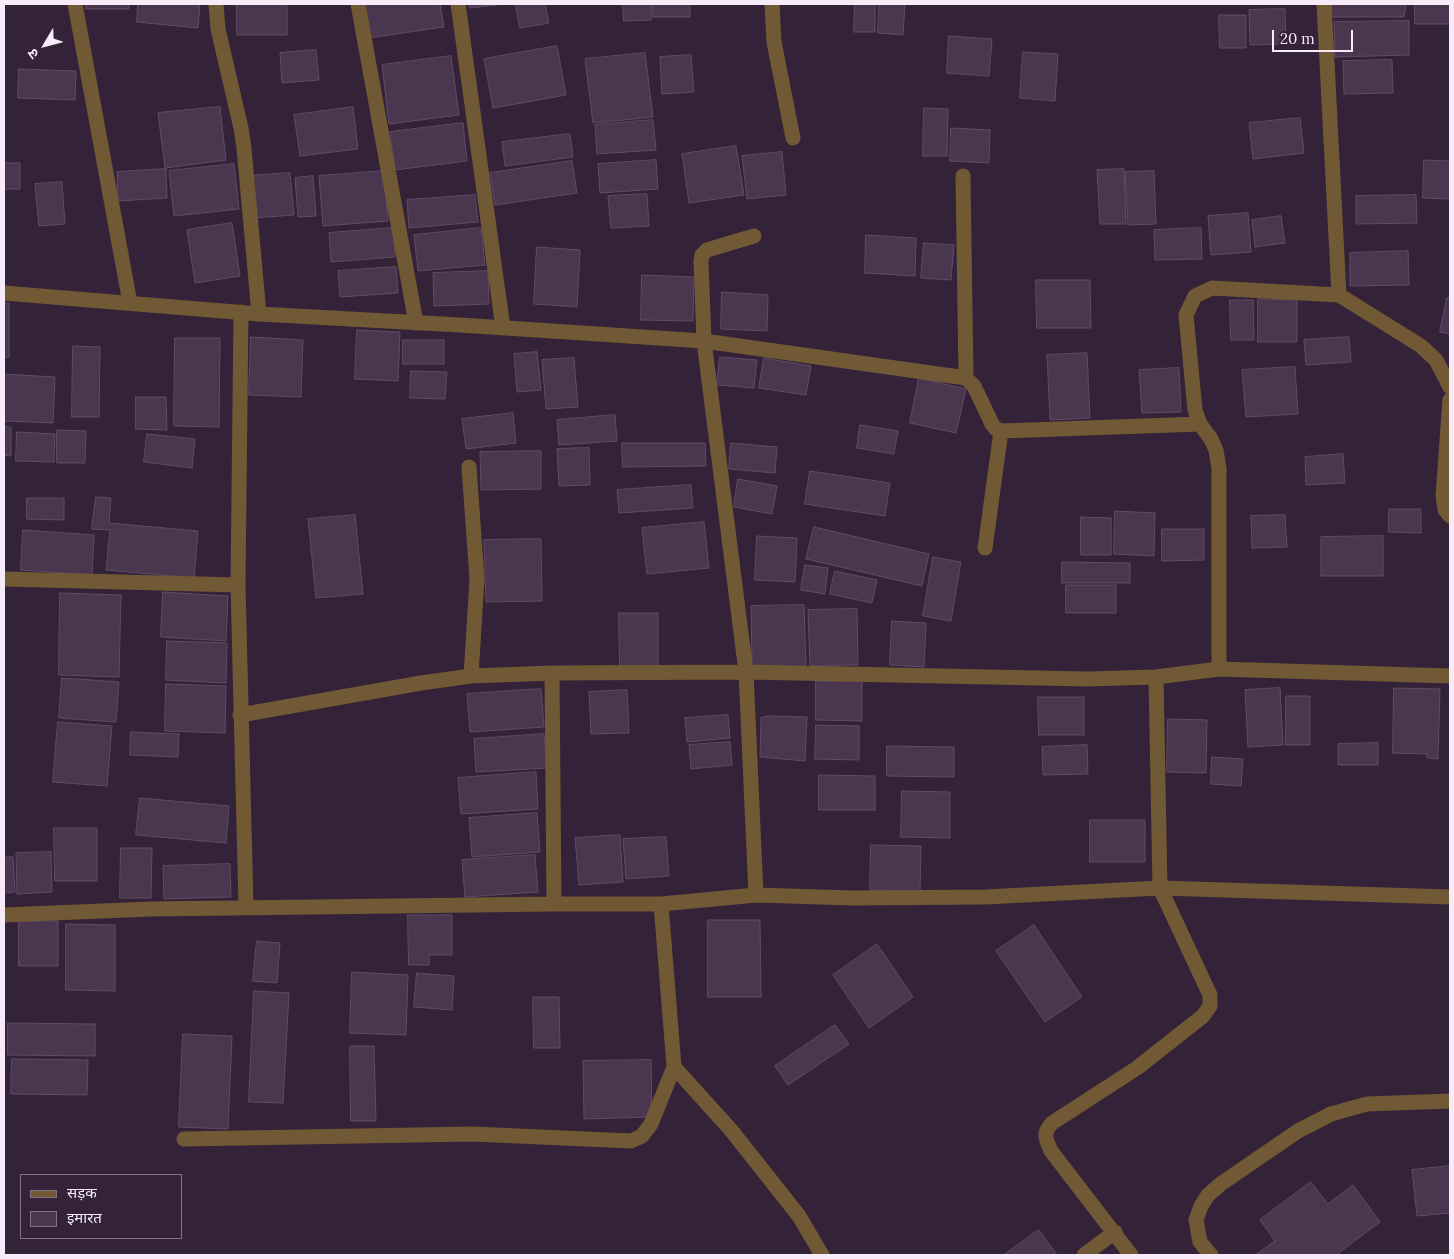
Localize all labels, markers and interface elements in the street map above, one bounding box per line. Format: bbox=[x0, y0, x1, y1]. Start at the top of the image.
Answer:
north arrow bbox=[20, 20, 70, 70]
scale bar bbox=[1274, 20, 1355, 52]
text: 20 m bbox=[1280, 29, 1315, 48]
text: उ bbox=[23, 45, 43, 63]
legend bbox=[20, 1174, 182, 1239]
text: सड़क bbox=[67, 1183, 97, 1202]
text: इमारत bbox=[67, 1208, 102, 1227]

